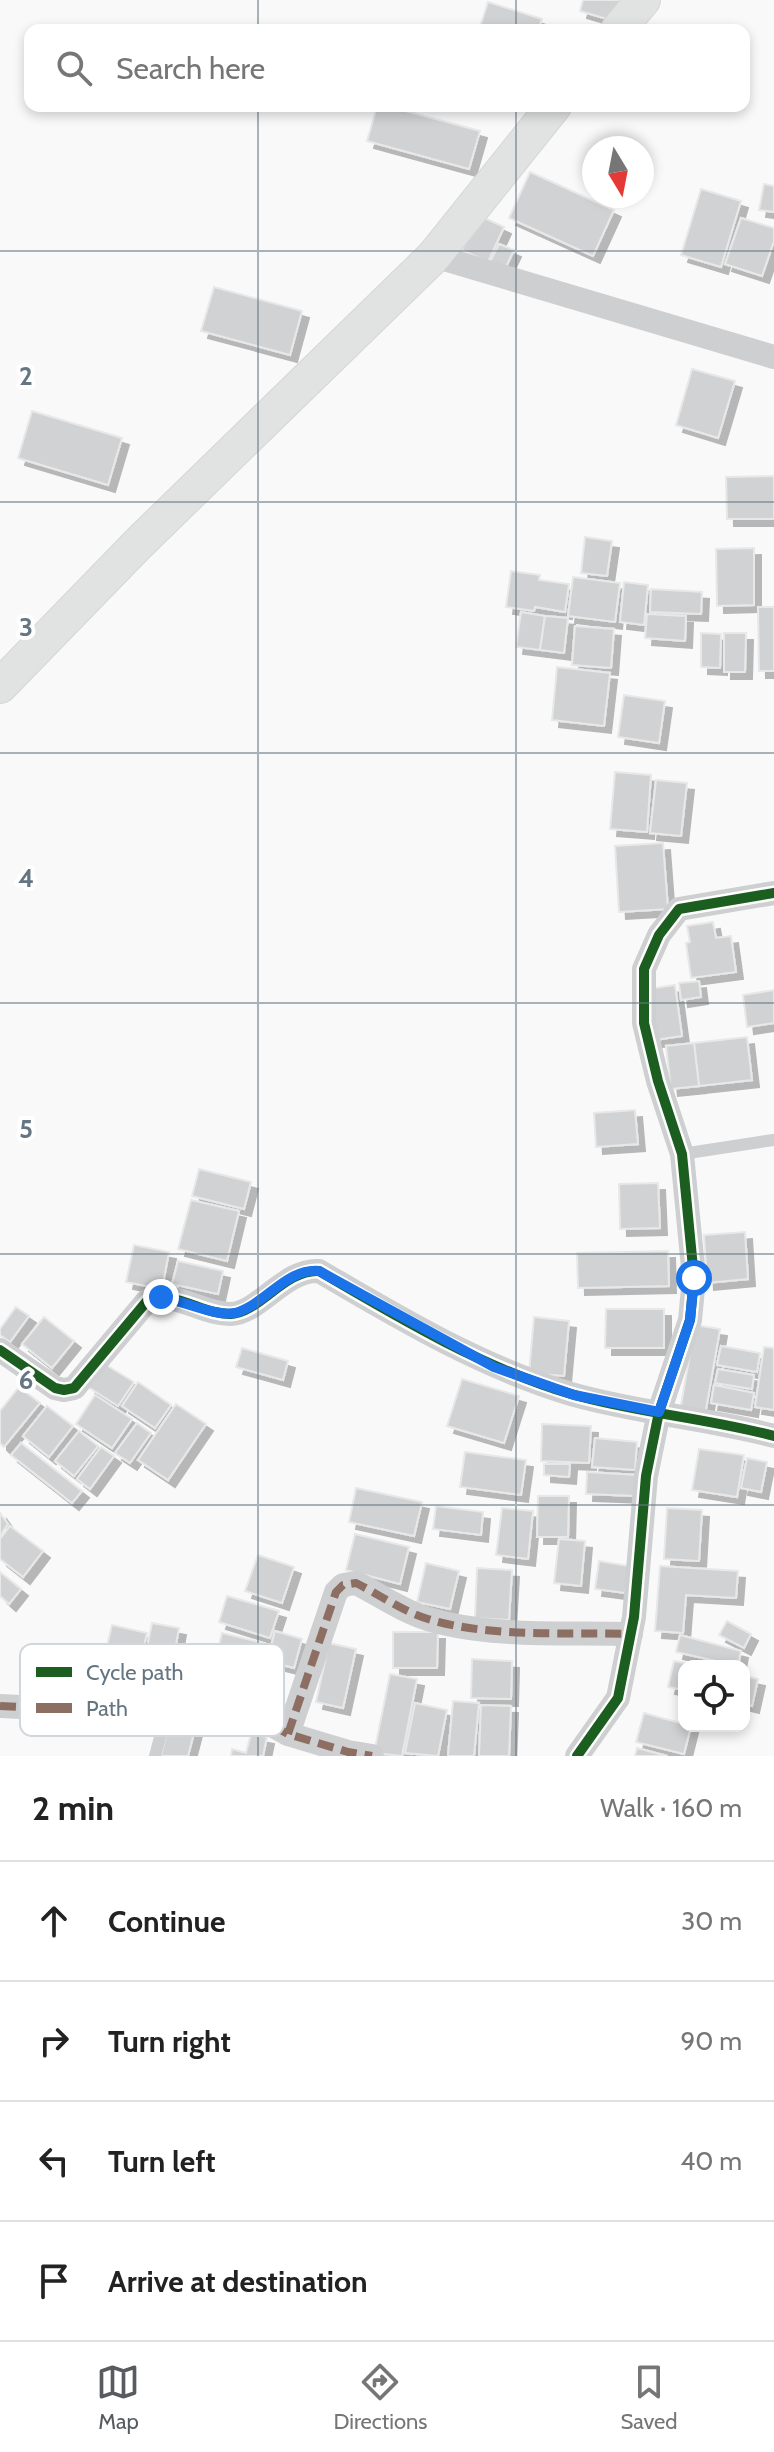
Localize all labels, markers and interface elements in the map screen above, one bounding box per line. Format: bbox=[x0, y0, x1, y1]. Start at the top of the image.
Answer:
search box bbox=[24, 24, 750, 112]
icon: search bbox=[52, 46, 96, 90]
text: Search here bbox=[116, 50, 265, 87]
north arrow bbox=[582, 136, 654, 208]
text: 2 bbox=[19, 360, 33, 392]
text: 3 bbox=[19, 611, 33, 643]
text: 4 bbox=[18, 862, 34, 894]
text: 5 bbox=[19, 1113, 33, 1145]
route start bbox=[676, 1260, 712, 1296]
route end bbox=[143, 1279, 179, 1315]
text: 6 bbox=[19, 1364, 33, 1396]
legend bbox=[20, 1644, 284, 1736]
text: Cycle path bbox=[86, 1659, 184, 1686]
map controls bbox=[678, 1660, 750, 1732]
button: locate bbox=[678, 1660, 750, 1732]
text: Path bbox=[86, 1695, 128, 1722]
text: 2 min bbox=[32, 1787, 114, 1829]
text: Walk · 160 m bbox=[600, 1792, 742, 1824]
icon: ahead bbox=[32, 1899, 76, 1943]
text: Continue bbox=[108, 1903, 225, 1940]
text: 30 m bbox=[681, 1905, 742, 1937]
icon: right bbox=[32, 2019, 76, 2063]
text: Turn right bbox=[108, 2023, 231, 2060]
text: 90 m bbox=[680, 2025, 742, 2057]
icon: left bbox=[32, 2139, 76, 2183]
text: Turn left bbox=[108, 2143, 216, 2180]
text: 40 m bbox=[680, 2145, 742, 2177]
icon: arrive bbox=[32, 2259, 76, 2303]
text: Arrive at destination bbox=[108, 2263, 368, 2300]
tab: Map bbox=[96, 2360, 140, 2435]
tab: Directions bbox=[333, 2360, 427, 2435]
tab: Saved bbox=[620, 2360, 678, 2435]

